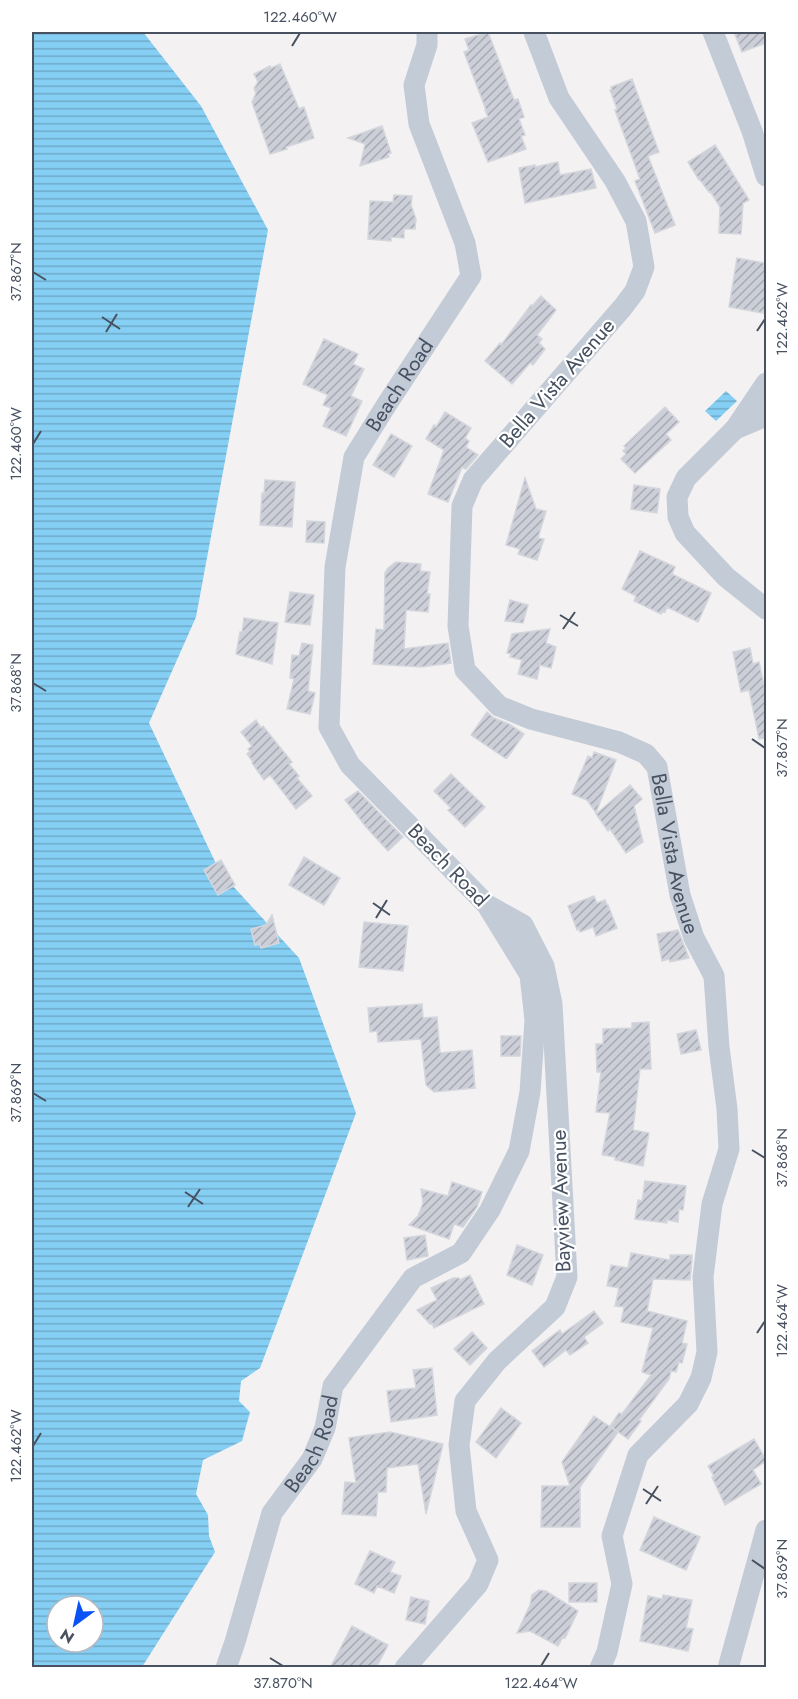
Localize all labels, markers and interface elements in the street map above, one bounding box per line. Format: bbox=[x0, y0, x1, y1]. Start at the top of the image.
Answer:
text: 122.460°W bbox=[263, 6, 337, 28]
text: 37.867°N bbox=[5, 242, 27, 302]
text: 122.462°W bbox=[771, 282, 793, 356]
street label: Bella Vista Avenue bbox=[492, 311, 622, 454]
street label: Beach Road bbox=[358, 333, 441, 438]
text: 122.460°W bbox=[5, 407, 27, 481]
text: 37.868°N bbox=[5, 653, 27, 713]
text: 37.867°N bbox=[771, 718, 793, 778]
street label: Bella Vista Avenue bbox=[643, 771, 707, 938]
street label: Beach Road bbox=[401, 817, 495, 913]
text: 37.869°N bbox=[5, 1063, 27, 1123]
text: 37.868°N bbox=[771, 1128, 793, 1188]
street label: Bayview Avenue bbox=[544, 1129, 578, 1273]
text: 122.464°W bbox=[771, 1284, 793, 1358]
street label: Beach Road bbox=[277, 1393, 346, 1499]
text: 122.462°W bbox=[5, 1409, 27, 1483]
text: 37.869°N bbox=[771, 1539, 793, 1599]
north arrow bbox=[45, 1594, 105, 1654]
text: N bbox=[56, 1623, 79, 1649]
text: 37.870°N bbox=[253, 1672, 313, 1694]
text: 122.464°W bbox=[504, 1672, 578, 1694]

